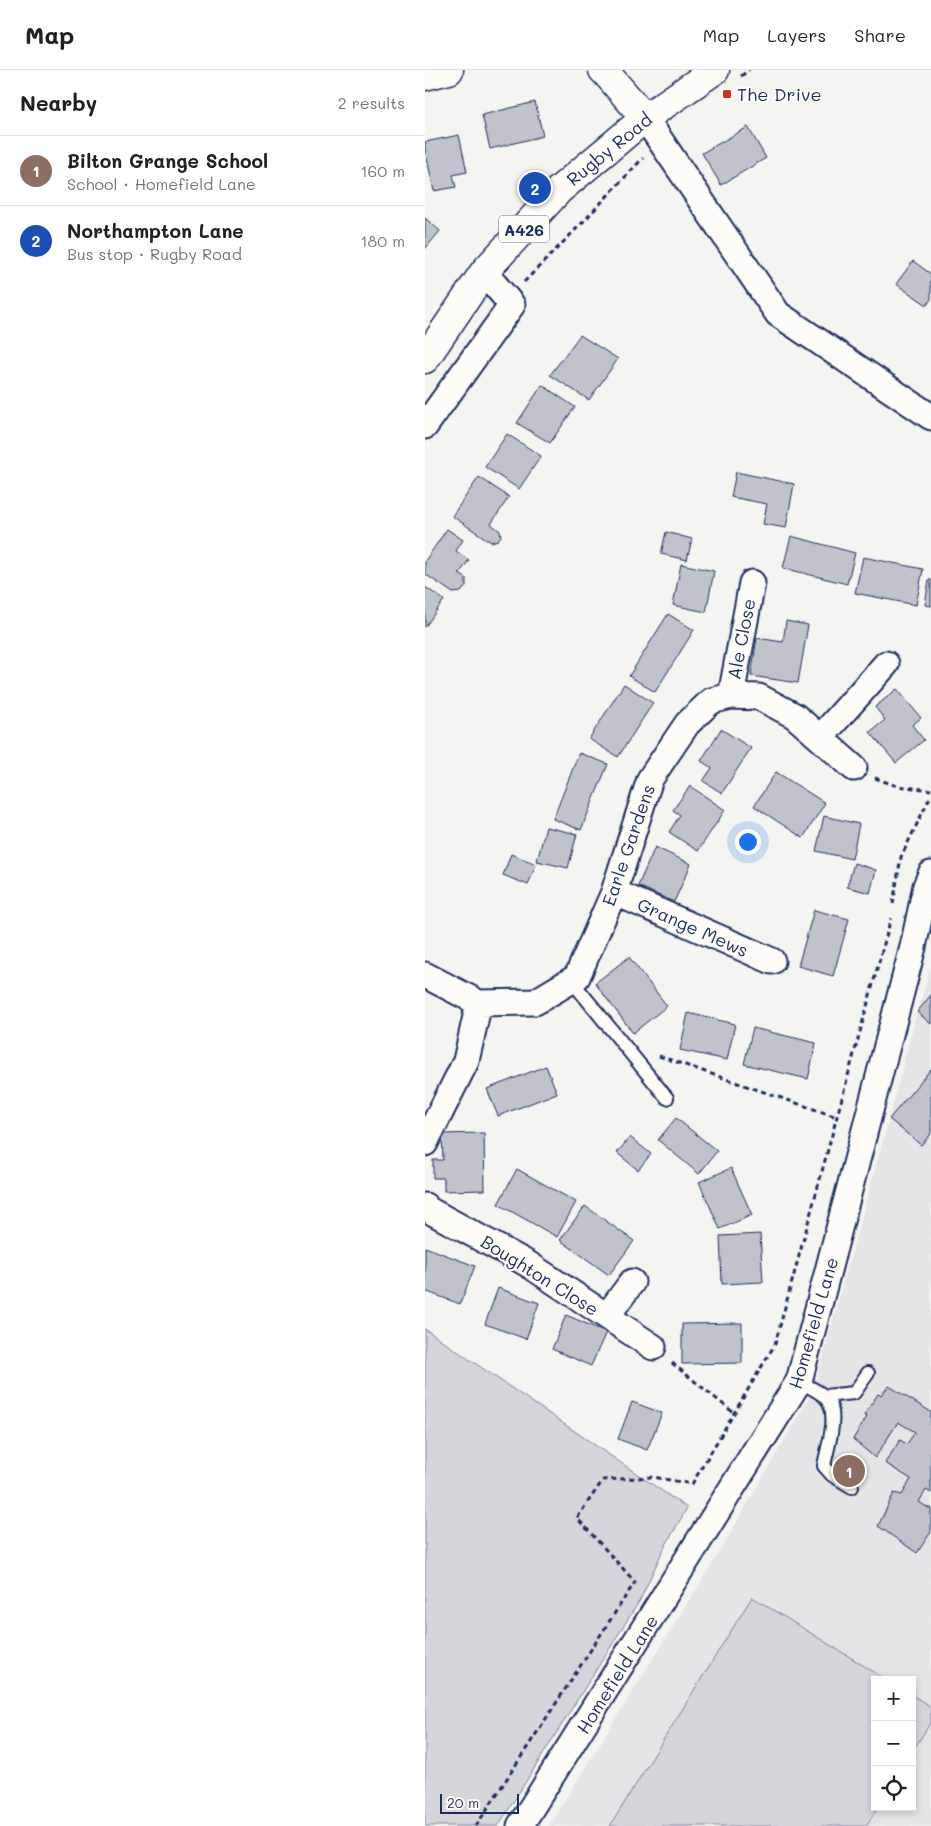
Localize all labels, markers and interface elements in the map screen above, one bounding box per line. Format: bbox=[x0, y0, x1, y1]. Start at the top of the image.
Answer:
text: Map bbox=[25, 19, 74, 50]
text: Map bbox=[703, 23, 739, 47]
text: Layers bbox=[767, 23, 826, 47]
text: Share bbox=[854, 23, 906, 47]
place label: The Drive bbox=[737, 82, 822, 106]
marker: The Drive bbox=[721, 88, 733, 100]
text: Nearby bbox=[20, 89, 97, 116]
text: 2 results bbox=[338, 92, 405, 113]
street label: Rugby Road bbox=[561, 107, 657, 191]
text: Bilton Grange School bbox=[67, 148, 268, 173]
text: 1 bbox=[32, 160, 40, 181]
text: 160 m bbox=[360, 160, 405, 181]
pin: 2 bbox=[519, 169, 551, 207]
text: School · Homefield Lane bbox=[67, 173, 256, 194]
road number: A426 bbox=[499, 216, 549, 242]
text: Northampton Lane bbox=[67, 218, 244, 243]
text: 2 bbox=[32, 230, 40, 251]
text: 180 m bbox=[360, 230, 405, 251]
text: Bus stop · Rugby Road bbox=[67, 243, 242, 264]
street label: Ale Close bbox=[721, 597, 761, 681]
street label: Earle Gardens bbox=[596, 781, 660, 909]
your location bbox=[735, 829, 761, 855]
street label: Grange Mews bbox=[634, 892, 752, 962]
street label: Boughton Close bbox=[477, 1229, 603, 1321]
street label: Homefield Lane bbox=[783, 1254, 843, 1392]
pin: 1 bbox=[833, 1452, 865, 1490]
street label: Homefield Lane bbox=[571, 1610, 663, 1738]
map controls bbox=[871, 1676, 916, 1811]
button: + bbox=[871, 1676, 916, 1721]
button: − bbox=[871, 1721, 916, 1766]
button: locate bbox=[871, 1766, 916, 1811]
scale bar bbox=[440, 1791, 519, 1814]
text: 20 m bbox=[447, 1793, 479, 1812]

